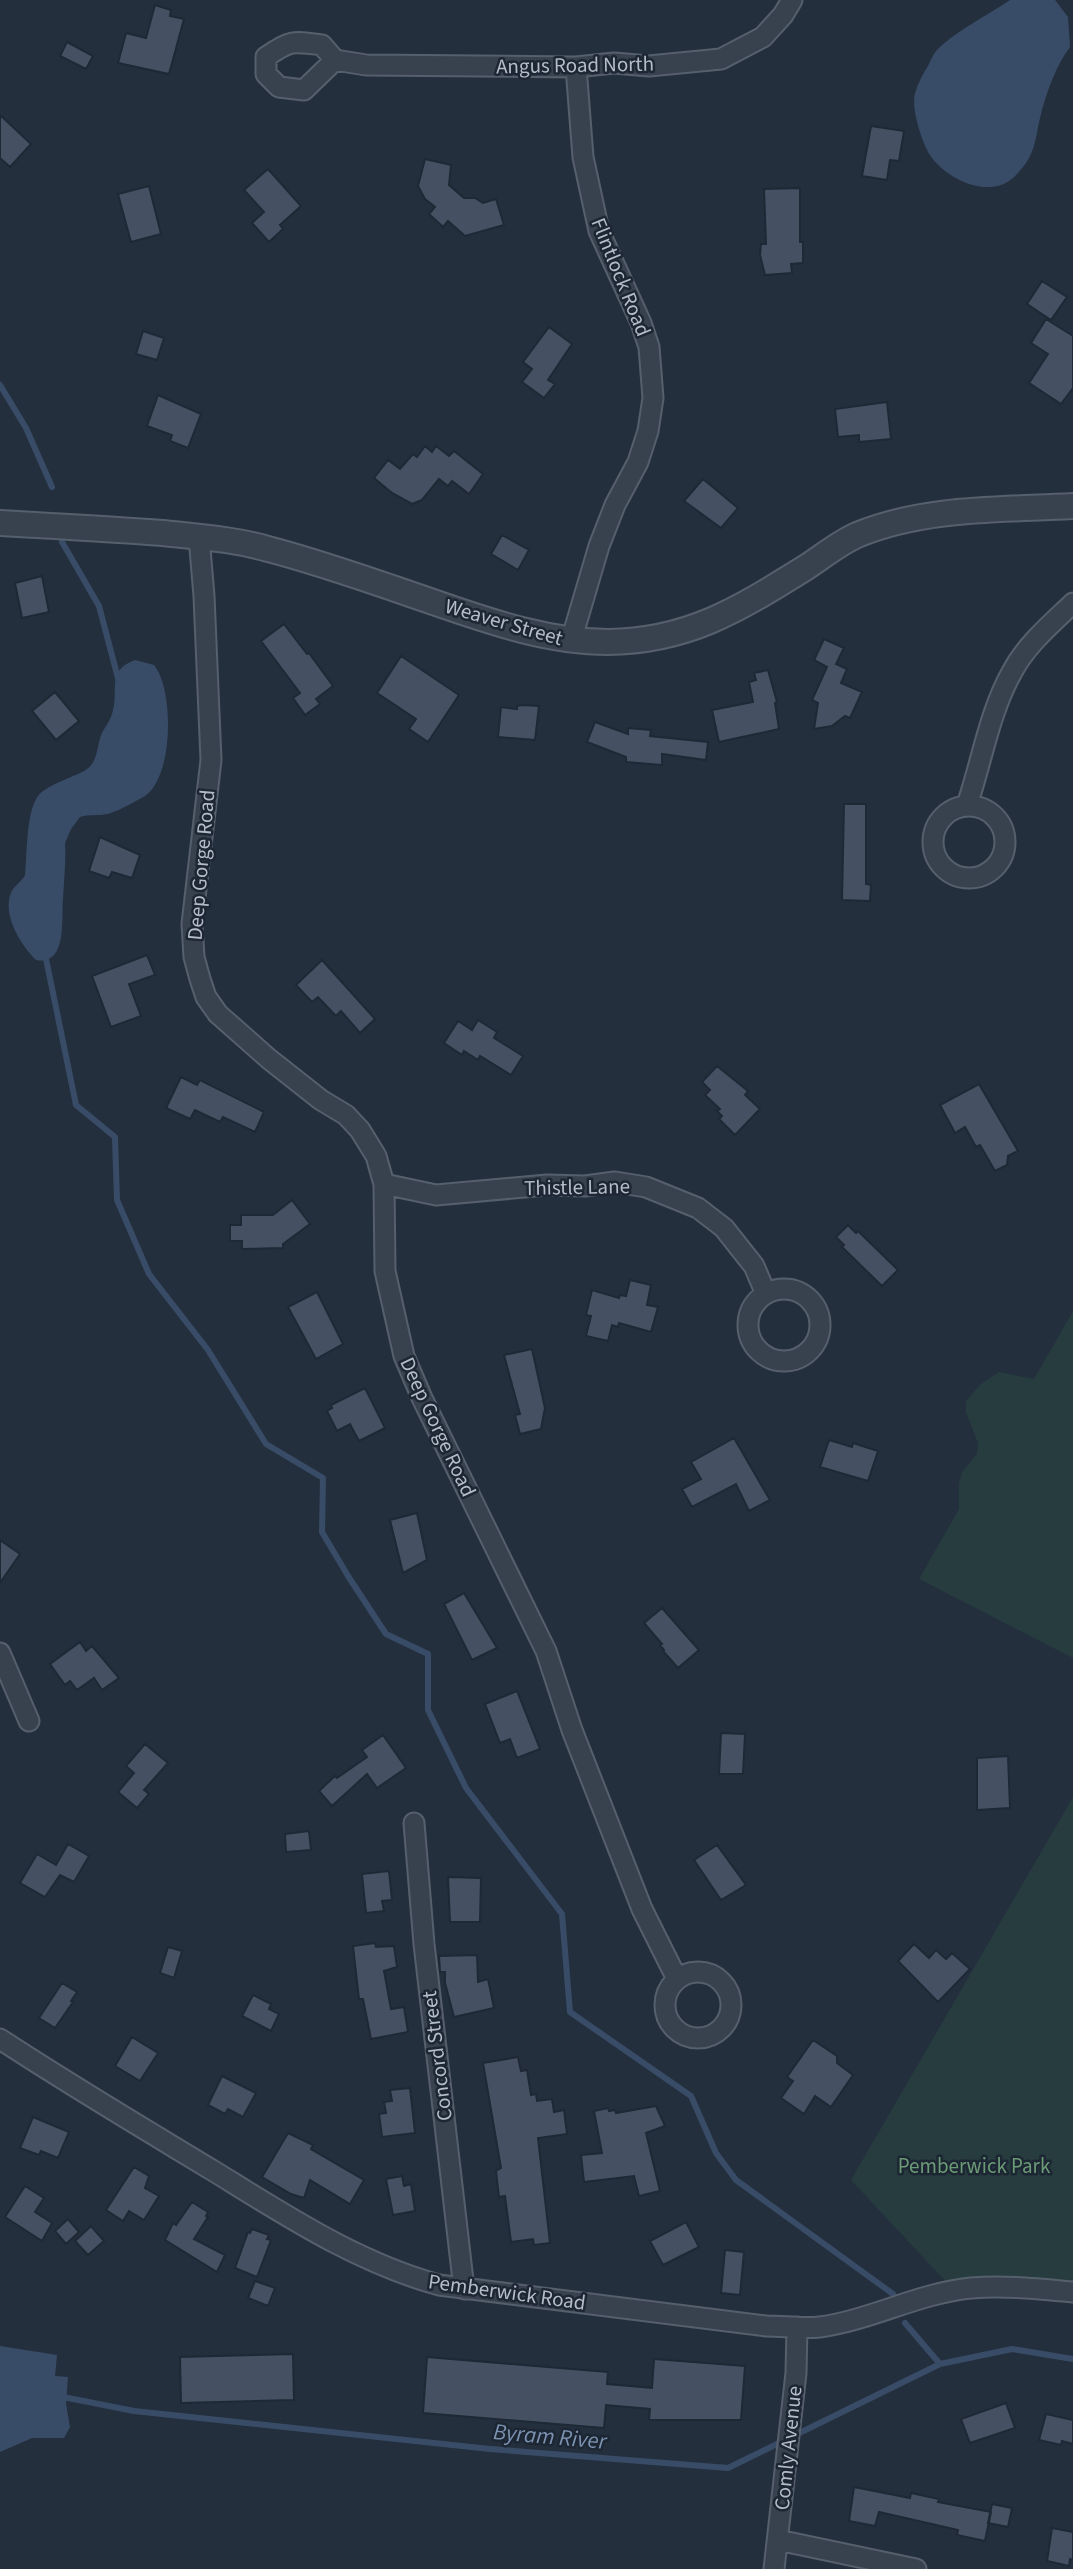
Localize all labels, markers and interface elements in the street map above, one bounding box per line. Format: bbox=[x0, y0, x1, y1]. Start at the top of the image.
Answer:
street label: Angus Road North bbox=[496, 49, 654, 81]
street label: Flintlock Road bbox=[584, 213, 658, 341]
street label: Weaver Street bbox=[441, 591, 567, 653]
street label: Deep Gorge Road bbox=[179, 788, 223, 942]
street label: Thistle Lane bbox=[524, 1171, 630, 1203]
street label: Deep Gorge Road bbox=[392, 1352, 484, 1502]
street label: Concord Street bbox=[414, 1989, 460, 2123]
park label: Pemberwick Park bbox=[898, 2151, 1051, 2181]
street label: Pemberwick Road bbox=[426, 2266, 588, 2318]
street label: Comly Avenue bbox=[767, 2384, 809, 2512]
water label: Byram River bbox=[492, 2415, 609, 2458]

